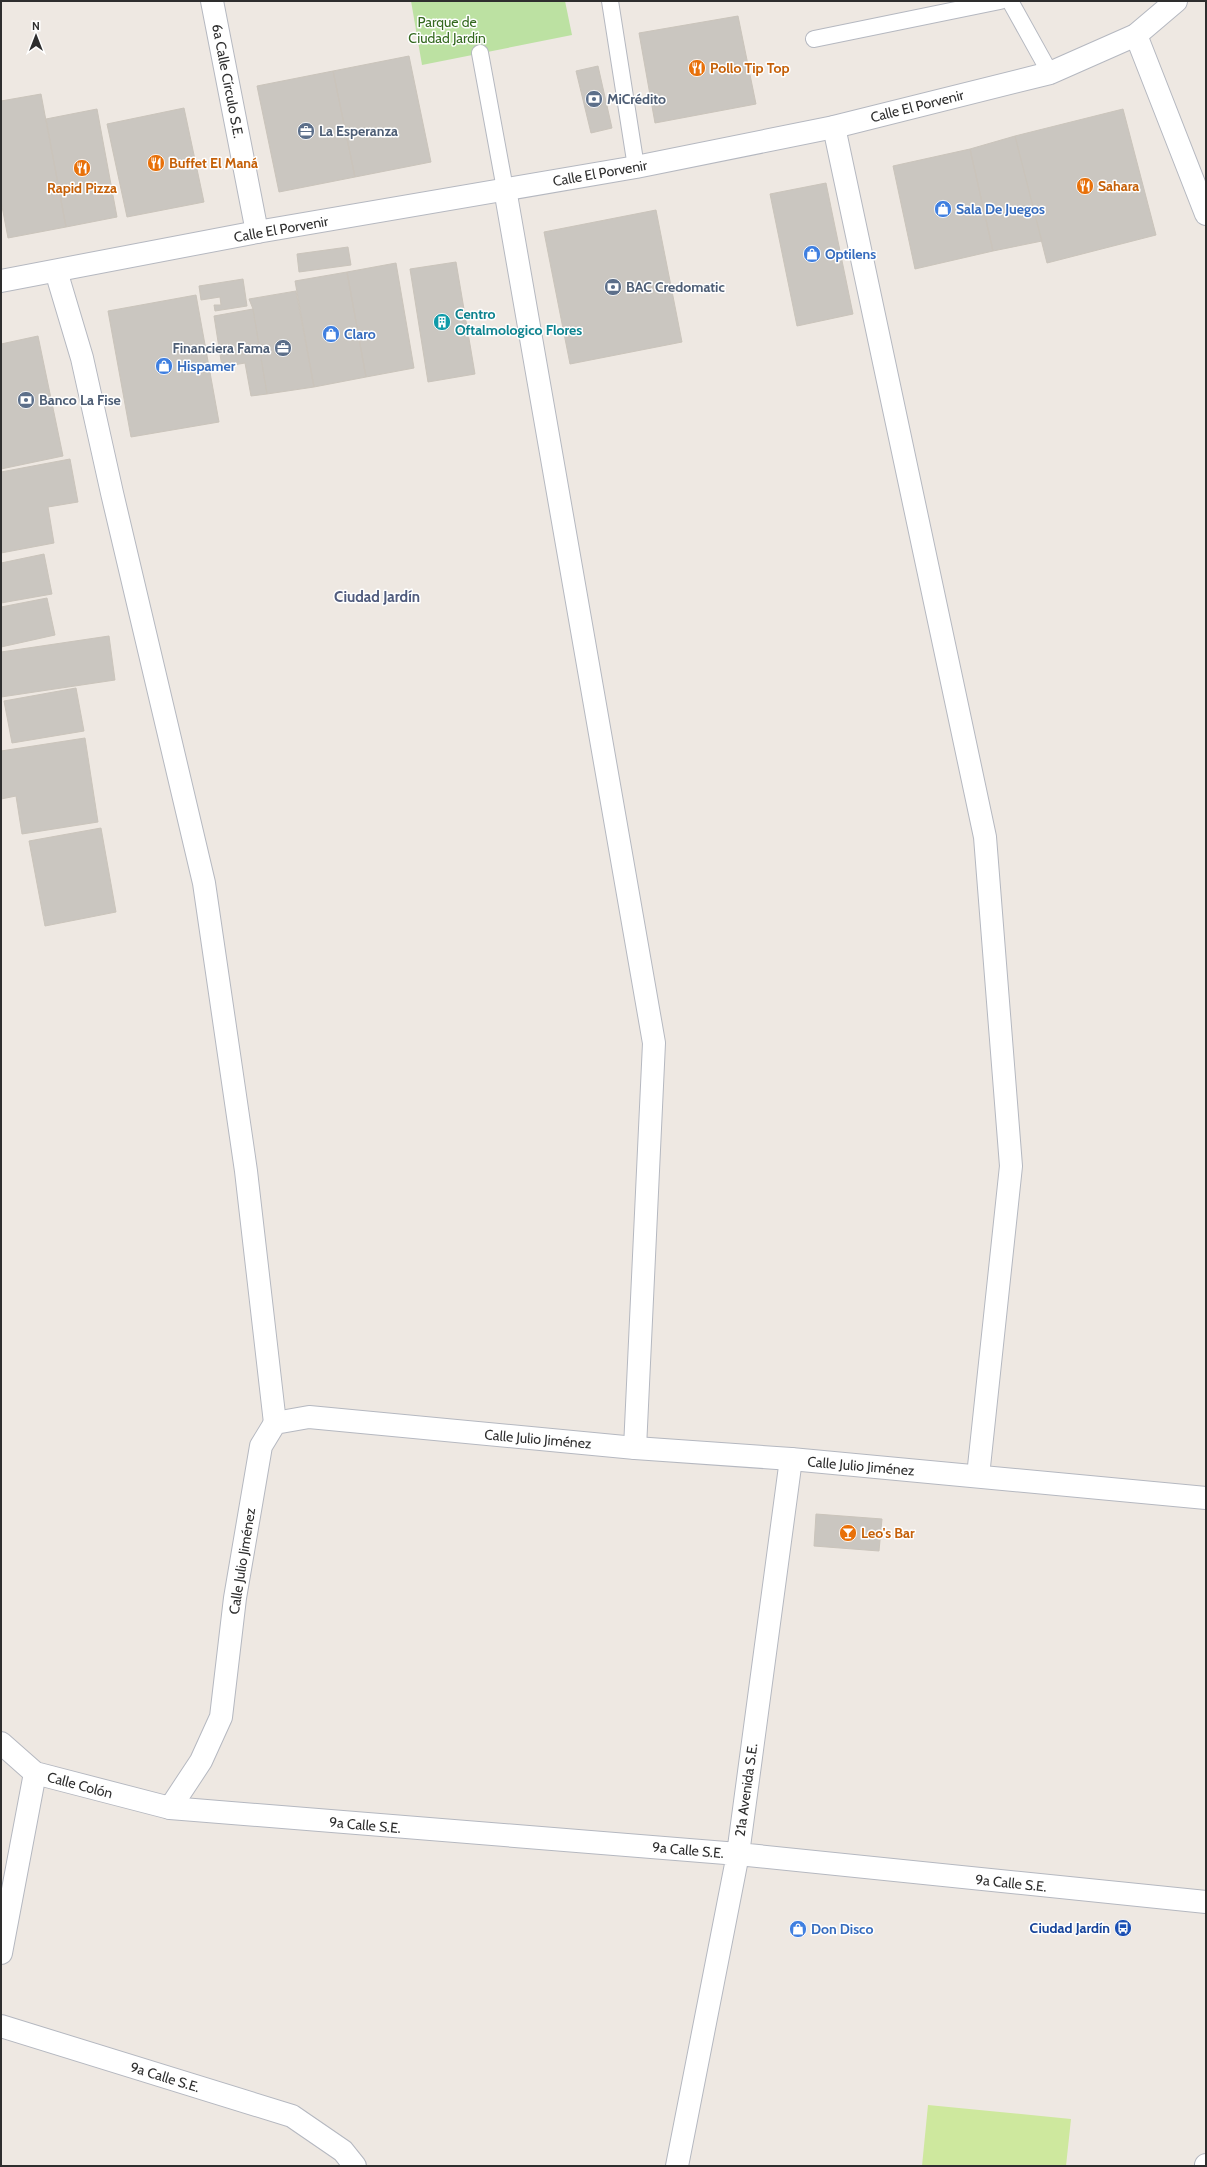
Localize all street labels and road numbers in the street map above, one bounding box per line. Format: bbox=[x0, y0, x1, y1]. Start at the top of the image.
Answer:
street label: 6a Calle Círculo S.E. bbox=[208, 22, 248, 140]
street label: Calle El Porvenir bbox=[868, 86, 966, 126]
street label: Calle El Porvenir bbox=[551, 156, 649, 190]
street label: Calle El Porvenir bbox=[232, 212, 330, 246]
street label: Calle Julio Jiménez bbox=[484, 1425, 593, 1453]
street label: Calle Julio Jiménez bbox=[807, 1452, 916, 1480]
street label: Calle Julio Jiménez bbox=[225, 1506, 259, 1616]
street label: 21a Avenida S.E. bbox=[731, 1742, 761, 1838]
street label: Calle Colón bbox=[45, 1768, 115, 1802]
street label: 9a Calle S.E. bbox=[328, 1813, 402, 1837]
street label: 9a Calle S.E. bbox=[651, 1838, 725, 1862]
street label: 9a Calle S.E. bbox=[974, 1870, 1048, 1896]
street label: 9a Calle S.E. bbox=[128, 2058, 202, 2096]

